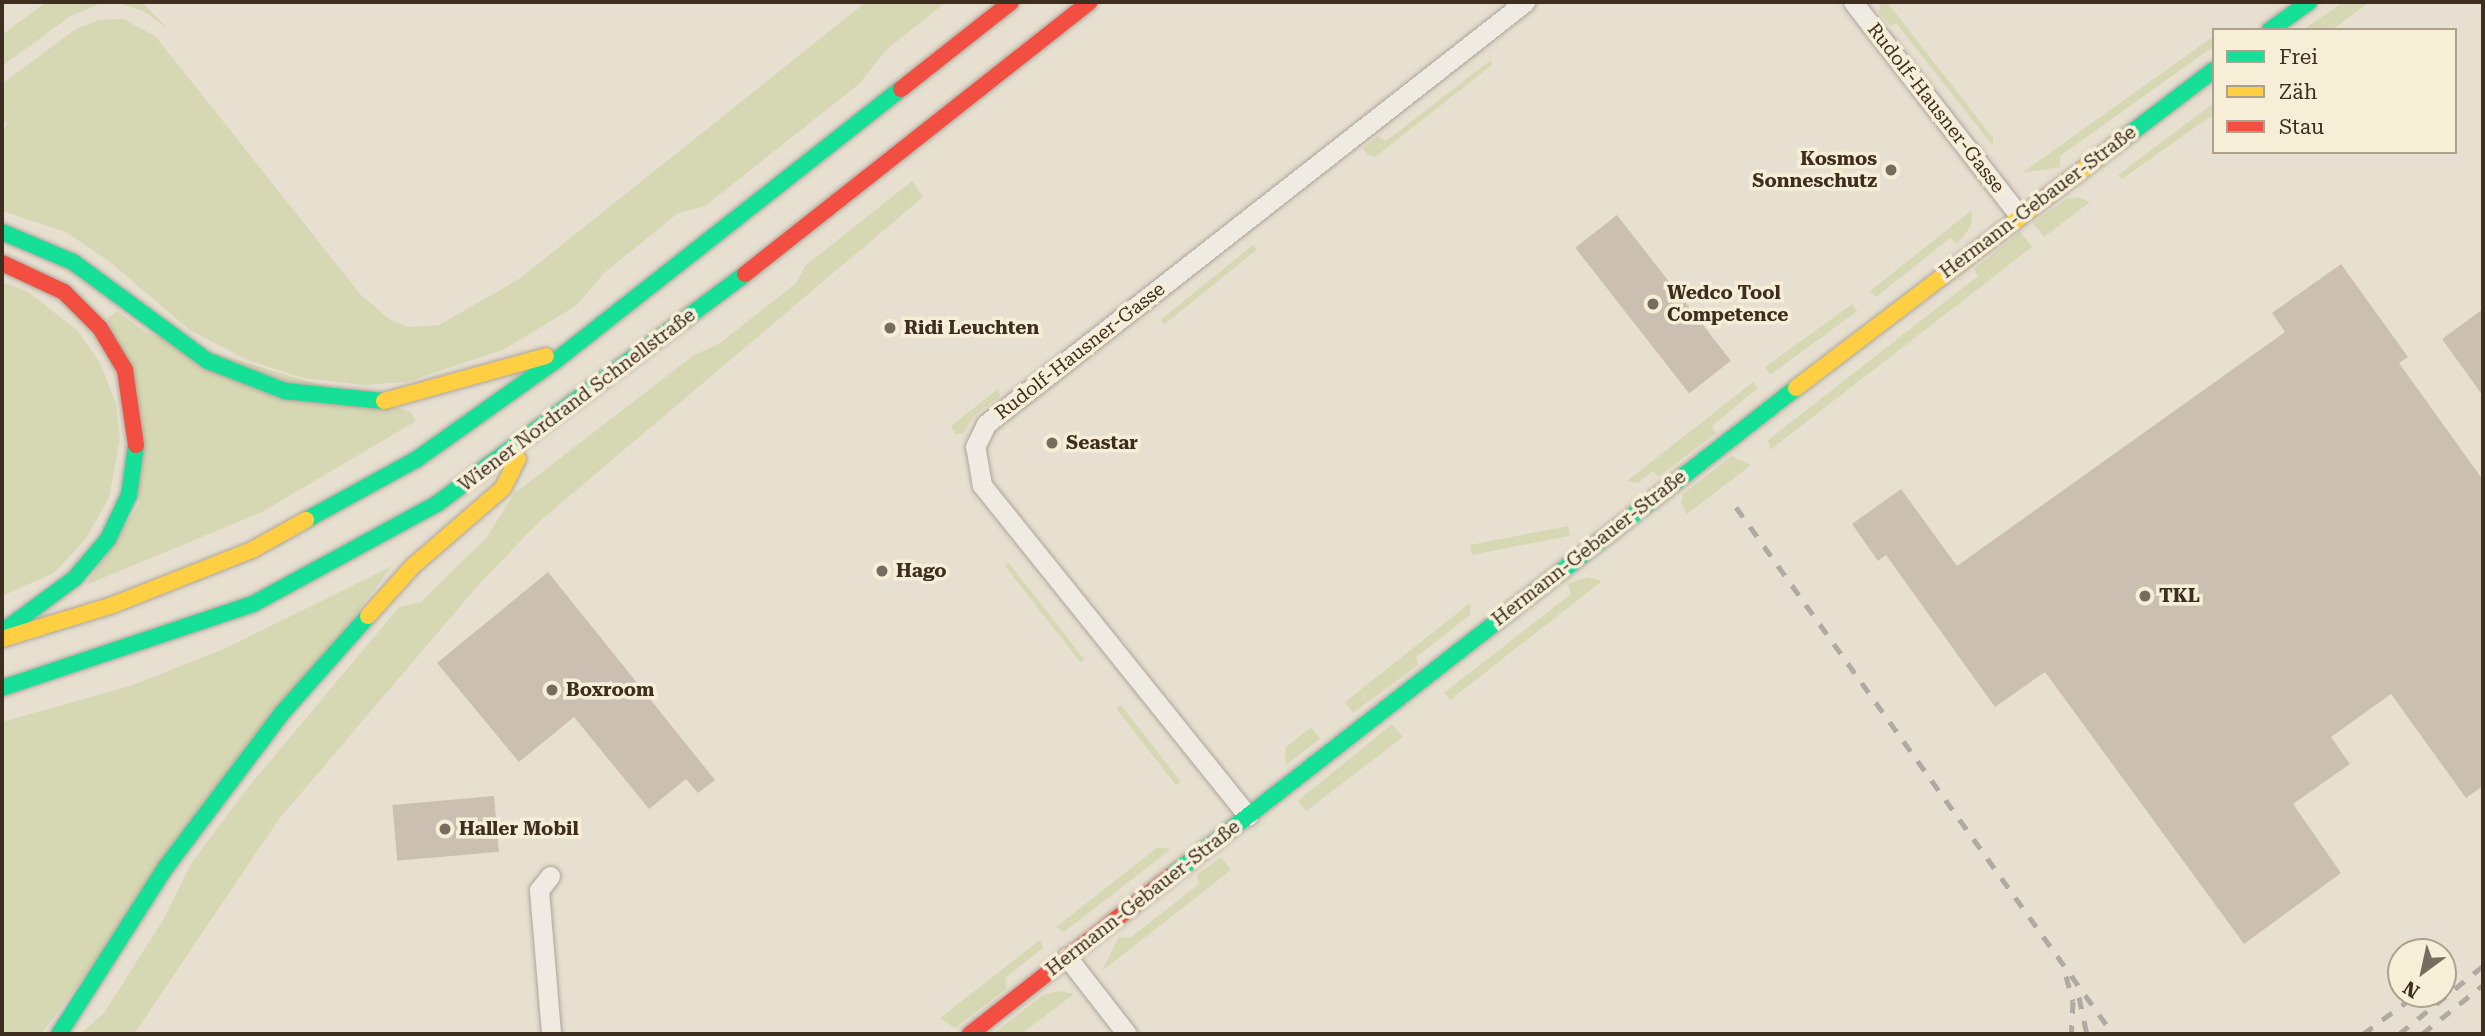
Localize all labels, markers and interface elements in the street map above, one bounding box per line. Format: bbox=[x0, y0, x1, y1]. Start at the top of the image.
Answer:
street label: Rudolf-Hausner-Gasse bbox=[1863, 18, 2009, 198]
legend bbox=[2212, 28, 2457, 154]
text: Frei bbox=[2279, 45, 2318, 69]
text: Zäh bbox=[2279, 80, 2317, 104]
text: Stau bbox=[2279, 115, 2324, 139]
street label: Hermann-Gebauer-Straße bbox=[1935, 121, 2141, 283]
place label: Kosmos Sonneschutz bbox=[1752, 148, 1877, 192]
marker: Kosmos Sonneschutz bbox=[1883, 162, 1899, 178]
street label: Rudolf-Hausner-Gasse bbox=[990, 278, 1170, 424]
place label: Wedco Tool Competence bbox=[1667, 282, 1788, 326]
marker: Wedco Tool Competence bbox=[1645, 296, 1661, 312]
street label: Wiener Nordrand Schnellstraße bbox=[454, 304, 700, 496]
place label: Ridi Leuchten bbox=[904, 317, 1039, 339]
marker: Ridi Leuchten bbox=[882, 320, 898, 336]
place label: Seastar bbox=[1066, 432, 1138, 454]
marker: Seastar bbox=[1044, 435, 1060, 451]
street label: Hermann-Gebauer-Straße bbox=[1488, 465, 1690, 631]
place label: Hago bbox=[896, 560, 947, 582]
marker: Hago bbox=[874, 563, 890, 579]
place label: TKL bbox=[2159, 585, 2200, 607]
marker: TKL bbox=[2137, 588, 2153, 604]
place label: Boxroom bbox=[566, 679, 654, 701]
marker: Boxroom bbox=[544, 682, 560, 698]
street label: Hermann-Gebauer-Straße bbox=[1042, 815, 1244, 981]
place label: Haller Mobil bbox=[459, 818, 579, 840]
marker: Haller Mobil bbox=[437, 821, 453, 837]
north arrow bbox=[2387, 938, 2457, 1008]
text: N bbox=[2399, 976, 2424, 1003]

